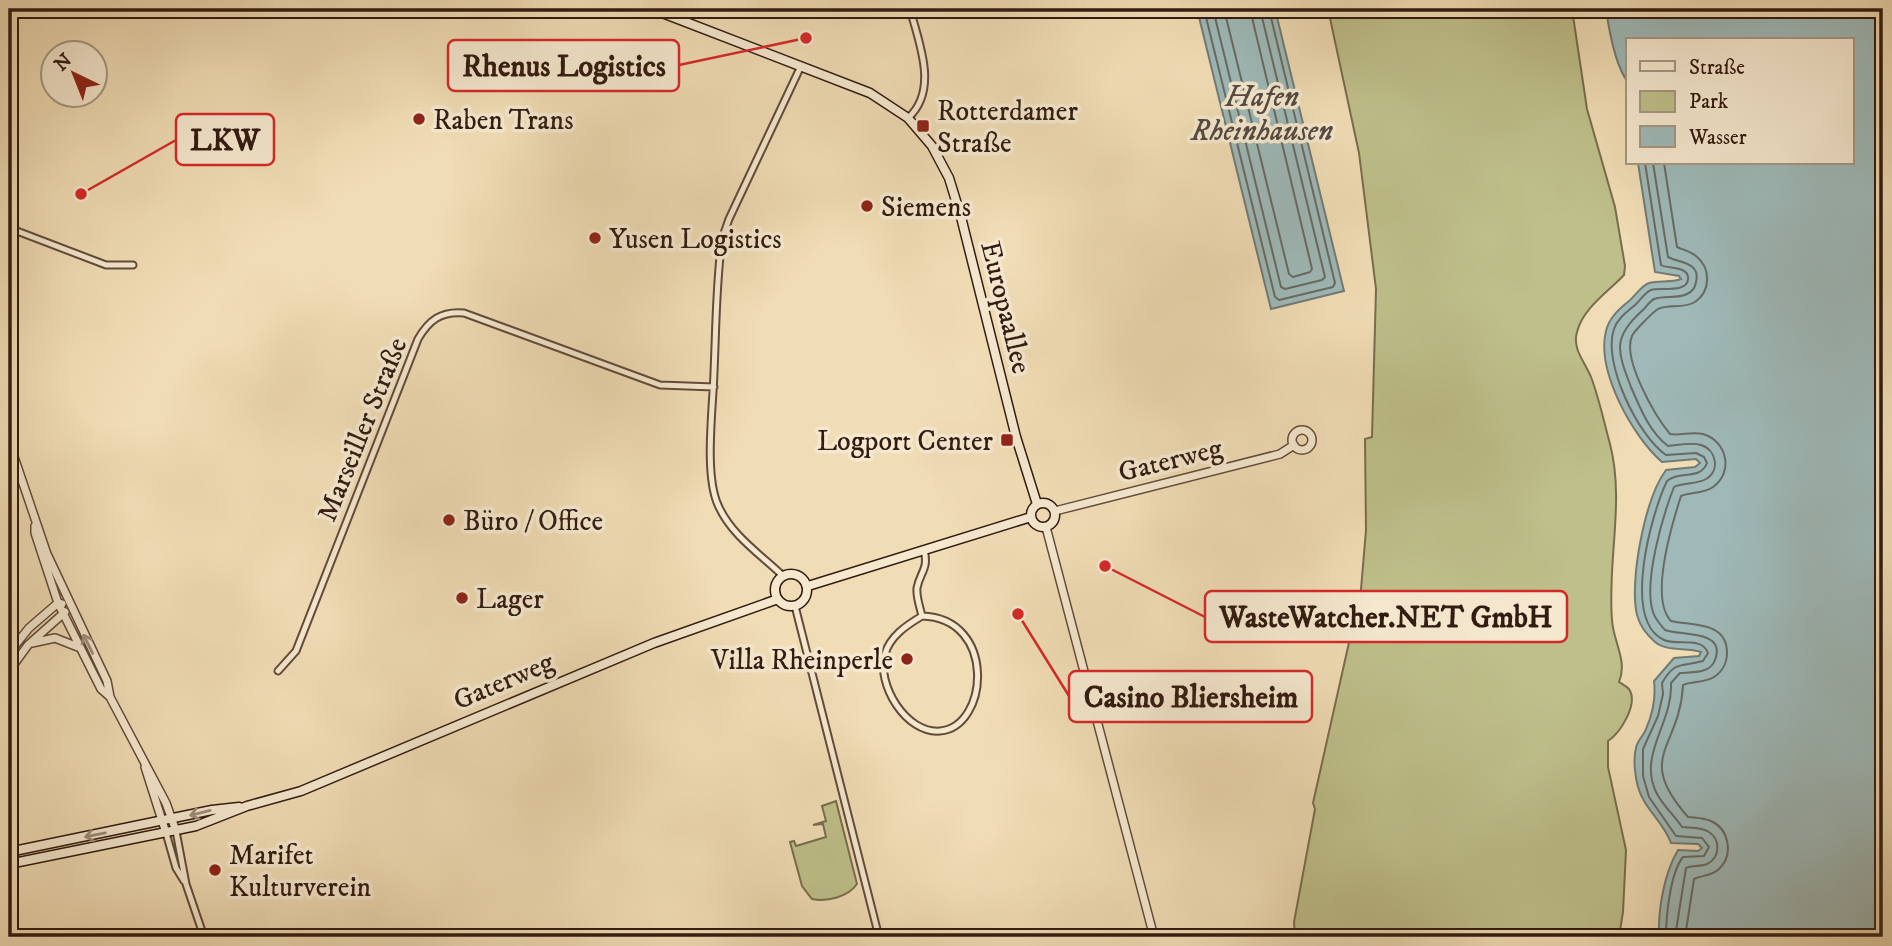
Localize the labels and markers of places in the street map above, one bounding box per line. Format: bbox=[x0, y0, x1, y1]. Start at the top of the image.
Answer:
callout: Rhenus Logistics bbox=[448, 40, 679, 91]
place label: Rotterdamer Straße bbox=[937, 94, 1078, 161]
place label: Raben Trans bbox=[433, 103, 573, 138]
marker: Raben Trans bbox=[411, 111, 427, 127]
callout: LKW bbox=[176, 114, 274, 165]
marker: Rotterdamer Straße bbox=[915, 118, 931, 134]
place label: Siemens bbox=[881, 190, 971, 225]
marker: Siemens bbox=[859, 198, 875, 214]
place label: Yusen Logistics bbox=[609, 222, 782, 257]
marker: Yusen Logistics bbox=[587, 230, 603, 246]
place label: Logport Center bbox=[817, 424, 994, 459]
marker: Logport Center bbox=[999, 432, 1015, 448]
place label: Büro / Office bbox=[463, 504, 603, 539]
marker: Büro / Office bbox=[441, 512, 457, 528]
place label: Lager bbox=[476, 582, 544, 617]
marker: Lager bbox=[454, 590, 470, 606]
callout: WasteWatcher.NET GmbH bbox=[1205, 591, 1567, 642]
place label: Villa Rheinperle bbox=[710, 643, 893, 678]
marker: Villa Rheinperle bbox=[899, 651, 915, 667]
callout: Casino Bliersheim bbox=[1069, 671, 1312, 722]
place label: Marifet Kulturverein bbox=[229, 838, 372, 905]
marker: Marifet Kulturverein bbox=[207, 862, 223, 878]

